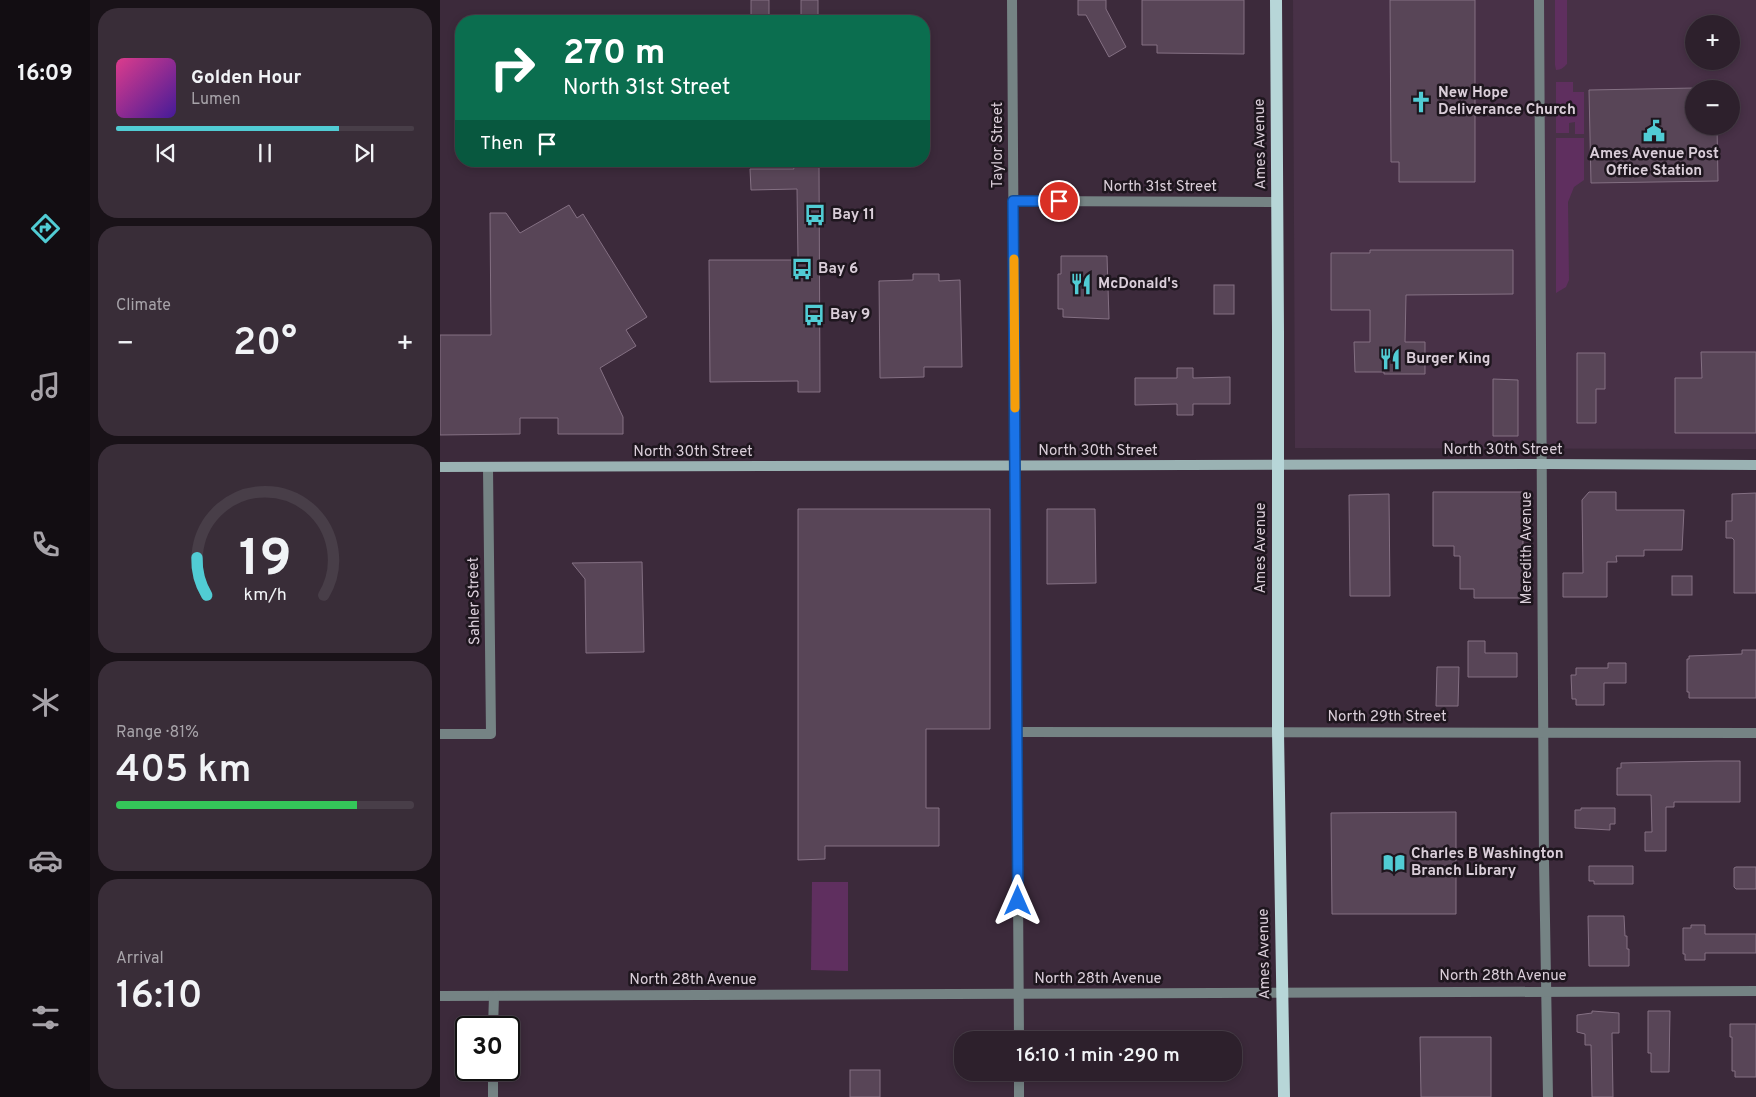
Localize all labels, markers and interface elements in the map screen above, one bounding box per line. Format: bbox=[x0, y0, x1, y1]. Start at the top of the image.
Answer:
map controls bbox=[1685, 15, 1740, 135]
button: + bbox=[1685, 15, 1740, 70]
text: 270 m bbox=[563, 32, 665, 76]
icon: right bbox=[480, 35, 545, 100]
text: 16:09 bbox=[17, 61, 73, 88]
text: Golden Hour bbox=[191, 66, 302, 90]
text: North 31st Street bbox=[563, 75, 730, 102]
button: − bbox=[1685, 80, 1740, 135]
place label: New Hope Deliverance Church bbox=[1438, 84, 1576, 120]
church icon: New Hope Deliverance Church bbox=[1408, 89, 1434, 115]
text: Lumen bbox=[191, 90, 241, 110]
street label: Ames Avenue bbox=[1251, 98, 1271, 190]
street label: Taylor Street bbox=[989, 102, 1008, 188]
public building icon: Ames Avenue Post Office Station bbox=[1641, 118, 1667, 144]
icon: arrive bbox=[533, 130, 561, 158]
text: Then bbox=[480, 132, 523, 156]
icon: previous bbox=[152, 139, 180, 167]
icon: pause bbox=[251, 139, 279, 167]
icon: next bbox=[350, 139, 378, 167]
place label: Ames Avenue Post Office Station bbox=[1589, 145, 1719, 181]
street label: North 31st Street bbox=[1103, 178, 1217, 197]
pin bbox=[1038, 180, 1080, 222]
icon: arrive bbox=[1045, 187, 1073, 215]
bus stop icon: Bay 11 bbox=[802, 202, 828, 228]
place label: Bay 11 bbox=[832, 206, 875, 225]
icon: directions bbox=[28, 211, 63, 246]
bus stop icon: Bay 6 bbox=[789, 256, 815, 282]
place label: Bay 6 bbox=[818, 260, 858, 279]
restaurant icon: McDonald's bbox=[1068, 271, 1094, 297]
place label: McDonald's bbox=[1098, 275, 1178, 294]
text: Climate bbox=[116, 296, 171, 316]
bus stop icon: Bay 9 bbox=[801, 302, 827, 328]
place label: Bay 9 bbox=[830, 306, 870, 325]
text: 20° bbox=[233, 320, 297, 369]
text: − bbox=[116, 327, 134, 363]
text: + bbox=[396, 327, 414, 363]
restaurant icon: Burger King bbox=[1377, 346, 1403, 372]
place label: Burger King bbox=[1406, 350, 1491, 369]
icon: music bbox=[28, 369, 63, 404]
street label: North 30th Street bbox=[1443, 441, 1563, 460]
street label: North 30th Street bbox=[1038, 442, 1158, 461]
street label: North 30th Street bbox=[633, 443, 753, 462]
street label: Meredith Avenue bbox=[1518, 491, 1537, 605]
street label: Ames Avenue bbox=[1252, 502, 1271, 594]
icon: phone bbox=[28, 527, 63, 562]
text: 19 bbox=[239, 528, 291, 594]
street label: Sahler Street bbox=[465, 557, 485, 645]
text: km/h bbox=[243, 584, 287, 607]
icon: climate bbox=[28, 685, 63, 720]
street label: North 29th Street bbox=[1327, 708, 1447, 727]
text: Range · 81% bbox=[116, 723, 199, 743]
text: 405 km bbox=[116, 747, 252, 796]
icon: car bbox=[28, 843, 63, 878]
place label: Charles B Washington Branch Library bbox=[1411, 845, 1564, 881]
library icon: Charles B Washington Branch Library bbox=[1381, 850, 1407, 876]
position arrow bbox=[991, 874, 1043, 926]
street label: Ames Avenue bbox=[1255, 908, 1275, 1000]
text: Arrival bbox=[116, 949, 164, 969]
street label: North 28th Avenue bbox=[1439, 967, 1567, 986]
street label: North 28th Avenue bbox=[1034, 970, 1162, 989]
street label: North 28th Avenue bbox=[629, 971, 757, 990]
text: 16:10 bbox=[116, 973, 203, 1022]
icon: filters bbox=[28, 1000, 63, 1035]
speed limit sign: 30 bbox=[455, 1016, 520, 1081]
text: 16:10 · 1 min · 290 m bbox=[1016, 1044, 1180, 1068]

